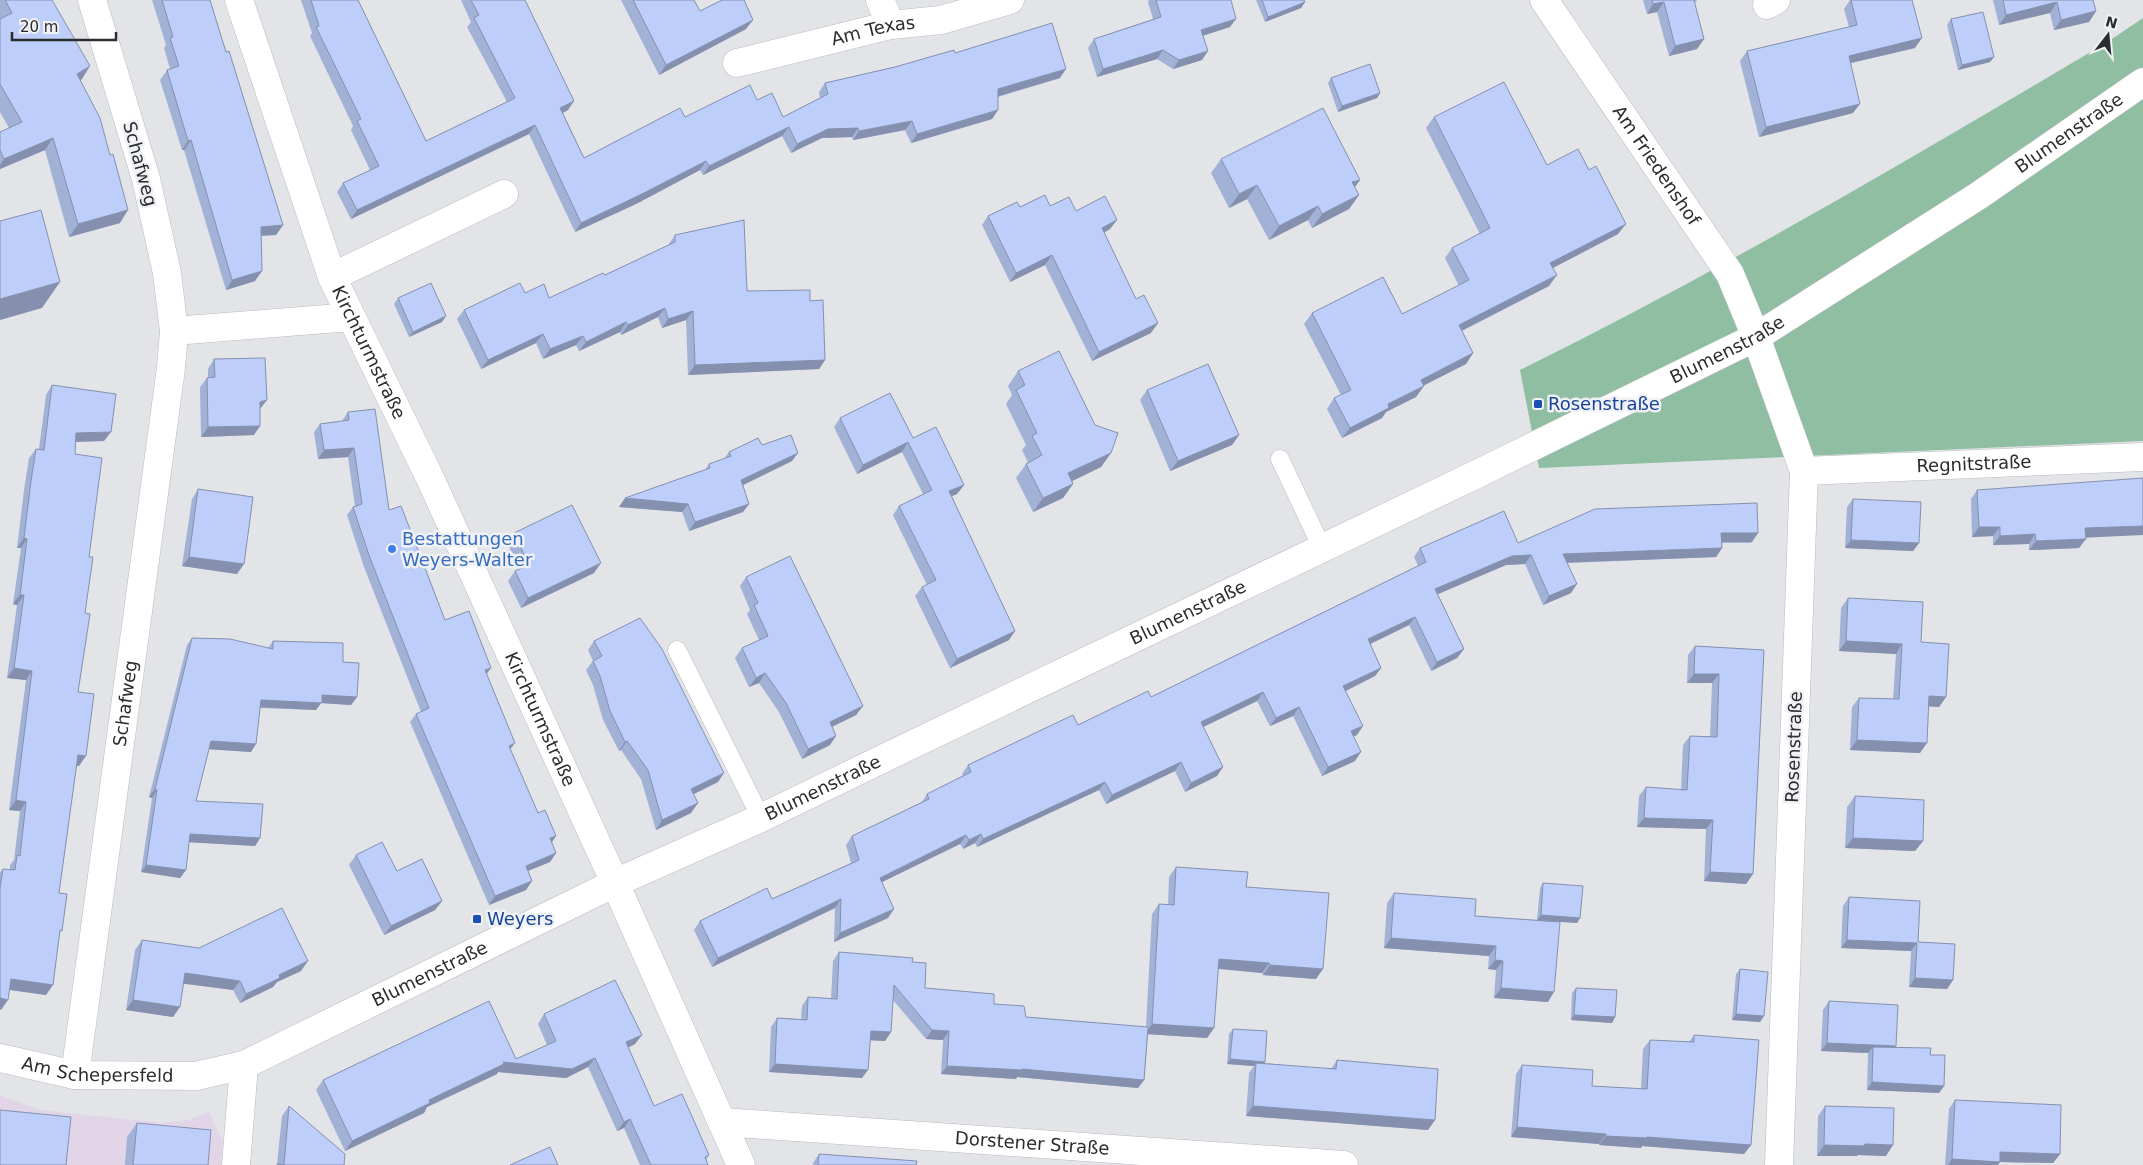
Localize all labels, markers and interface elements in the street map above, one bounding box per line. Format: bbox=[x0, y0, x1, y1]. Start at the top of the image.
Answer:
scale bar bbox=[12, 10, 116, 42]
north arrow bbox=[2083, 10, 2133, 60]
street label: Am Texas bbox=[829, 12, 916, 49]
text: N bbox=[2104, 13, 2119, 32]
text: 20 m bbox=[20, 18, 58, 36]
street label: Blumenstraße bbox=[2011, 88, 2127, 177]
street label: Am Friedenshof bbox=[1609, 101, 1705, 230]
street label: Schafweg bbox=[119, 119, 162, 209]
street label: Kirchturmstraße bbox=[328, 282, 411, 422]
street label: Blumenstraße bbox=[1666, 311, 1788, 388]
place label: Rosenstraße bbox=[1548, 393, 1660, 414]
marker: Rosenstraße bbox=[1532, 398, 1544, 410]
street label: Regnitstraße bbox=[1916, 451, 2032, 476]
place label: Bestattungen Weyers-Walter bbox=[402, 528, 533, 570]
marker: Bestattungen Weyers-Walter bbox=[386, 543, 398, 555]
street label: Blumenstraße bbox=[1126, 575, 1249, 649]
street label: Kirchturmstraße bbox=[501, 648, 580, 790]
street label: Schafweg bbox=[109, 659, 141, 748]
street label: Rosenstraße bbox=[1781, 691, 1806, 803]
street label: Blumenstraße bbox=[761, 750, 884, 824]
place label: Weyers bbox=[487, 908, 553, 929]
marker: Weyers bbox=[471, 913, 483, 925]
street label: Blumenstraße bbox=[368, 936, 491, 1011]
street label: Am Schepersfeld bbox=[20, 1052, 174, 1086]
street label: Dorstener Straße bbox=[954, 1127, 1110, 1159]

